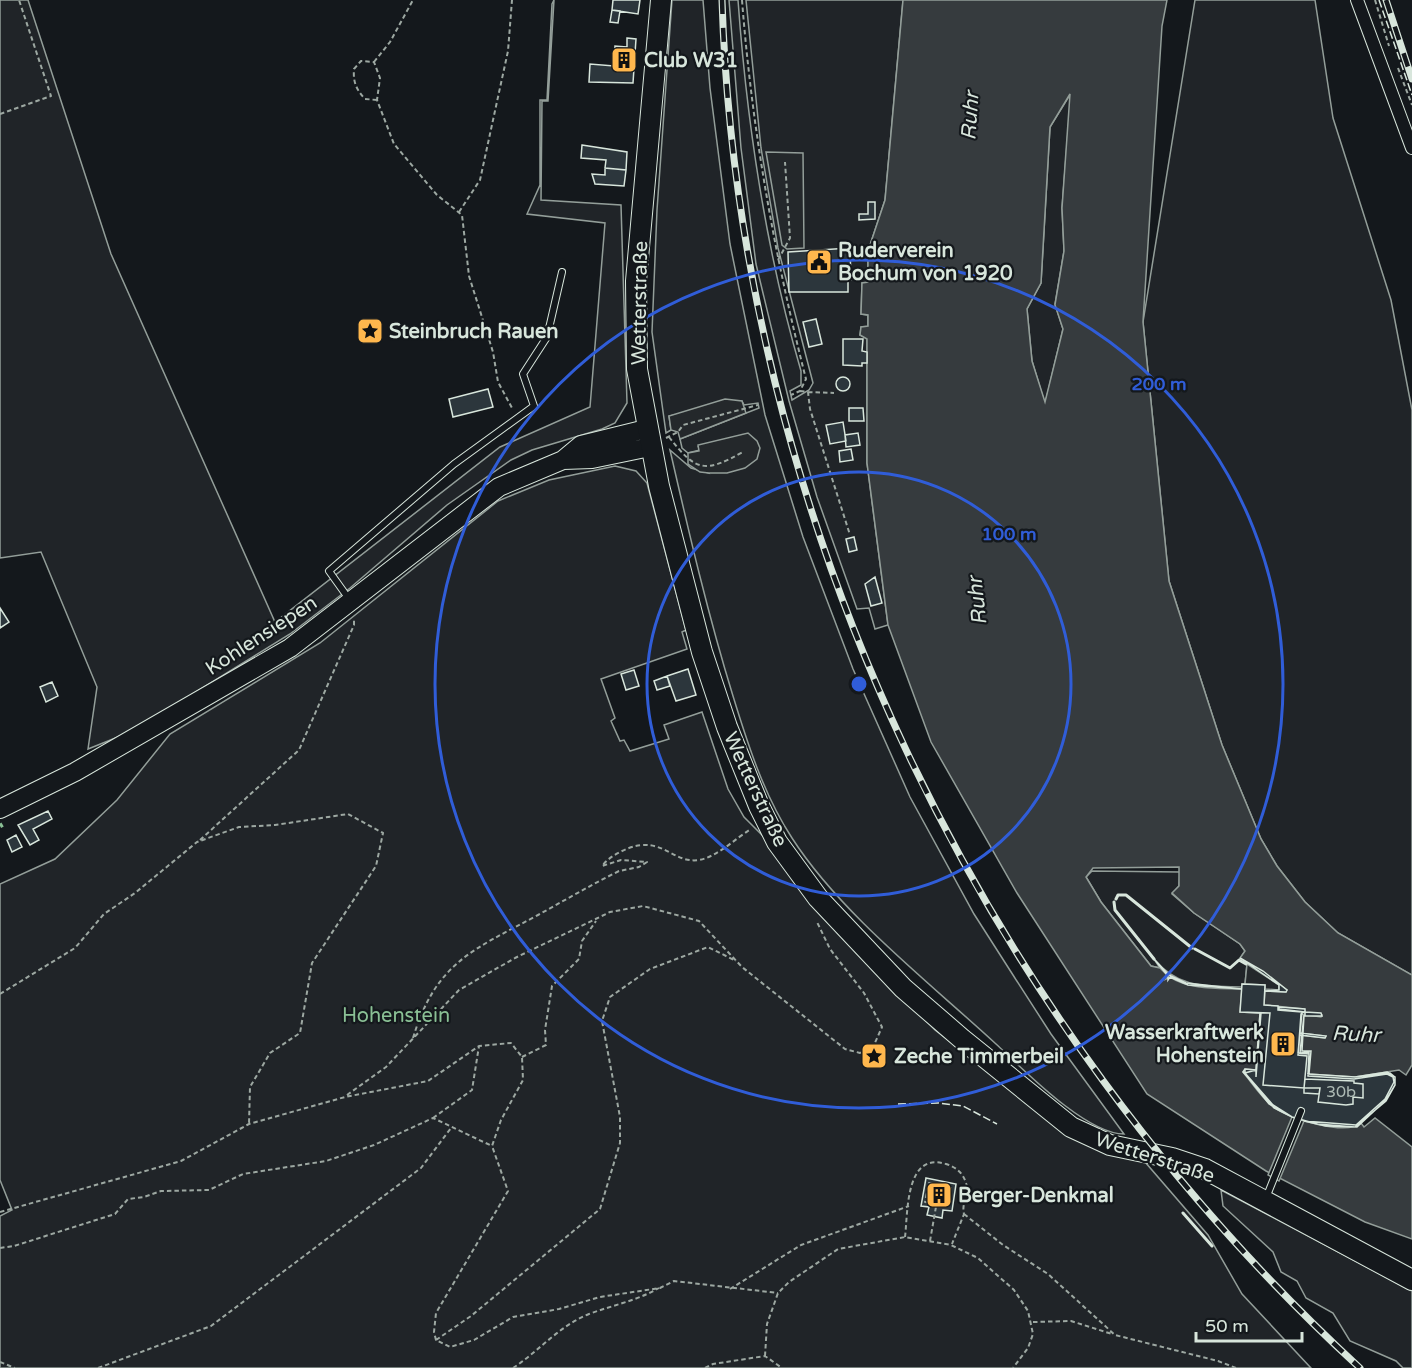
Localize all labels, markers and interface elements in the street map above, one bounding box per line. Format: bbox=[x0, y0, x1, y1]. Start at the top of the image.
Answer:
building icon: Club W31 bbox=[609, 45, 639, 75]
place label: Club W31 bbox=[644, 49, 738, 73]
water label: Ruhr bbox=[956, 88, 985, 141]
place label: Ruderverein Bochum von 1920 bbox=[838, 239, 1013, 286]
street label: Wetterstraße bbox=[627, 241, 653, 365]
public building icon: Ruderverein Bochum von 1920 bbox=[804, 247, 834, 277]
place icon: Steinbruch Rauen bbox=[355, 316, 385, 346]
place label: Steinbruch Rauen bbox=[389, 320, 558, 344]
text: 200 m bbox=[1131, 373, 1187, 395]
text: 100 m bbox=[981, 523, 1037, 545]
water label: Ruhr bbox=[962, 573, 992, 626]
street label: Kohlensiepen bbox=[201, 591, 322, 681]
centre of rings bbox=[849, 674, 869, 694]
street label: Wetterstraße bbox=[718, 728, 792, 851]
park label: Hohenstein bbox=[342, 1004, 450, 1028]
place label: Wasserkraftwerk Hohenstein bbox=[1105, 1021, 1264, 1068]
water label: Ruhr bbox=[1331, 1021, 1384, 1048]
building icon: Wasserkraftwerk Hohenstein bbox=[1268, 1029, 1298, 1059]
place icon: Zeche Timmerbeil bbox=[859, 1041, 889, 1071]
place label: Zeche Timmerbeil bbox=[894, 1045, 1064, 1069]
house number: 30b bbox=[1326, 1082, 1356, 1102]
street label: Wetterstraße bbox=[1092, 1127, 1218, 1189]
building icon: Berger-Denkmal bbox=[924, 1180, 954, 1210]
place label: Berger-Denkmal bbox=[958, 1184, 1114, 1208]
scale bar bbox=[1196, 1305, 1302, 1343]
text: 50 m bbox=[1205, 1315, 1249, 1337]

